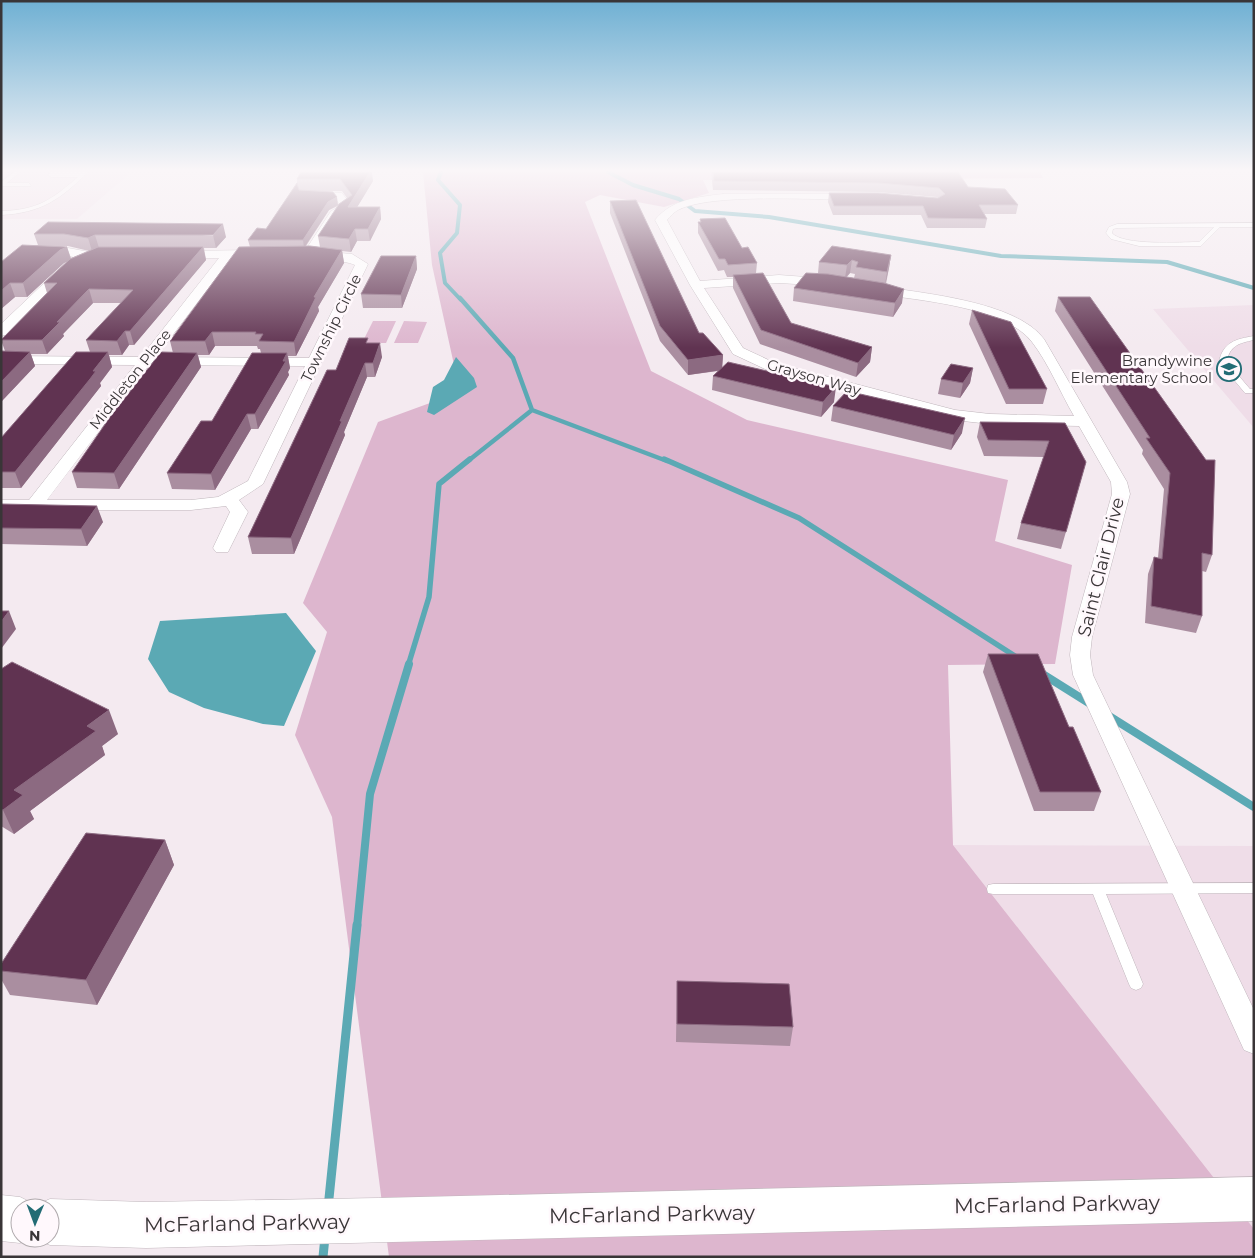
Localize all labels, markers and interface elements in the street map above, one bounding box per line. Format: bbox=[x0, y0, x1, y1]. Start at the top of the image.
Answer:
street label: Township Circle bbox=[297, 271, 365, 385]
street label: Middleton Place bbox=[85, 325, 175, 433]
place label: Brandywine Elementary School bbox=[1071, 351, 1212, 387]
street label: Grayson Way bbox=[765, 355, 864, 400]
school or university icon: Brandywine Elementary School bbox=[1216, 356, 1242, 382]
street label: Saint Clair Drive bbox=[1073, 495, 1129, 639]
street label: McFarland Parkway bbox=[954, 1190, 1161, 1218]
north arrow bbox=[10, 1198, 60, 1248]
street label: McFarland Parkway bbox=[549, 1200, 756, 1228]
street label: McFarland Parkway bbox=[144, 1209, 351, 1237]
text: N bbox=[29, 1227, 41, 1245]

